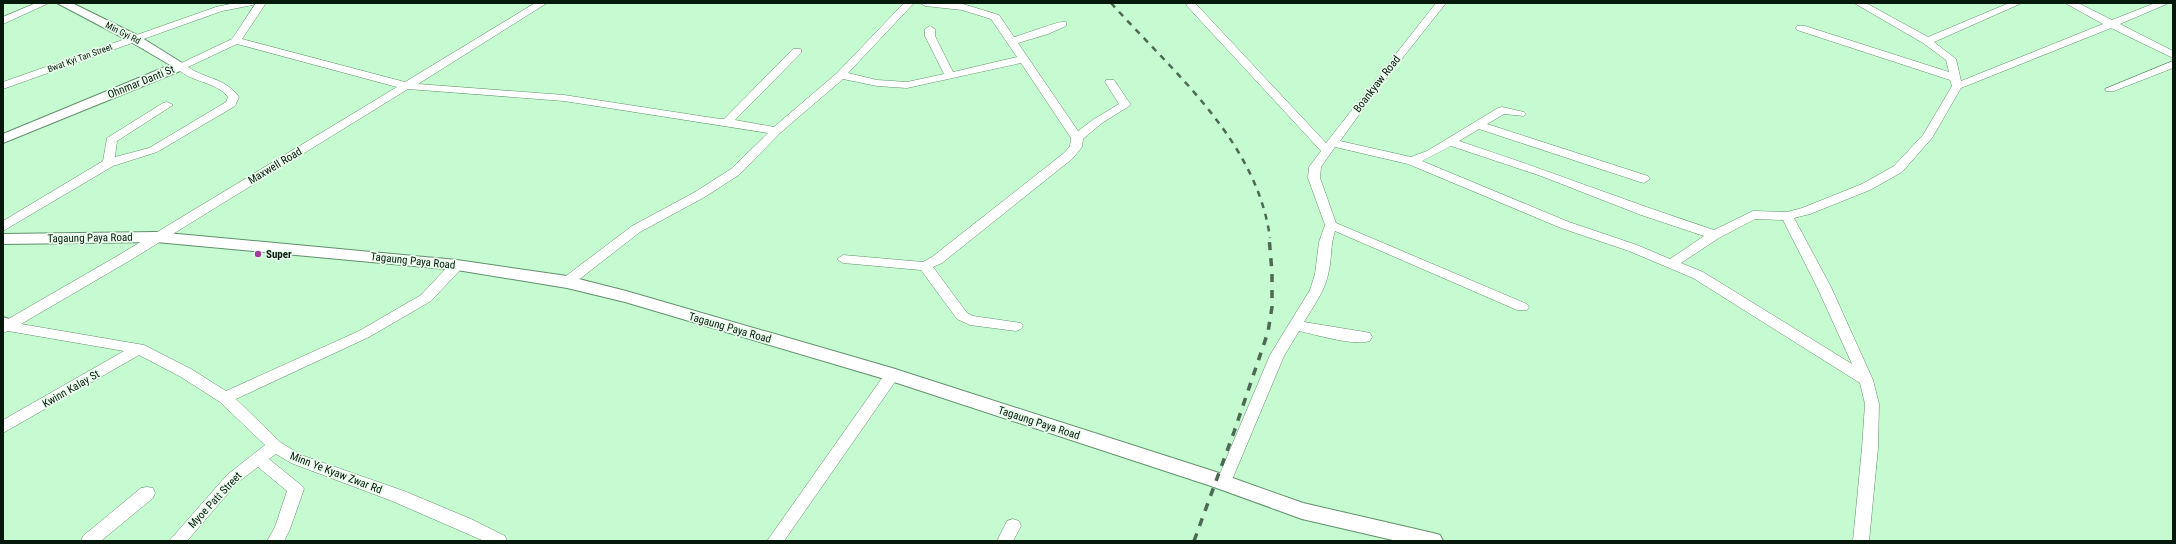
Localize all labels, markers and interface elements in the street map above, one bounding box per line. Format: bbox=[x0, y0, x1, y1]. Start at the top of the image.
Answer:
street label: Min Gyi Rd bbox=[104, 20, 142, 46]
street label: Bwat Kyi Tan Street bbox=[46, 42, 114, 74]
street label: Boankyaw Road bbox=[1351, 53, 1403, 115]
street label: Ohnmar Danti St bbox=[106, 63, 176, 101]
street label: Maxwell Road bbox=[246, 145, 304, 187]
street label: Tagaung Paya Road bbox=[47, 231, 133, 245]
place label: Super bbox=[266, 248, 292, 261]
marker: Super bbox=[253, 249, 263, 259]
street label: Tagaung Paya Road bbox=[370, 250, 456, 272]
street label: Tagaung Paya Road bbox=[687, 310, 773, 346]
street label: Kwinn Kalay St bbox=[40, 367, 102, 411]
street label: Tagaung Paya Road bbox=[996, 404, 1082, 442]
street label: Minn Ye Kyaw Zwar Rd bbox=[288, 449, 384, 497]
street label: Myoe Patt Street bbox=[186, 469, 244, 531]

